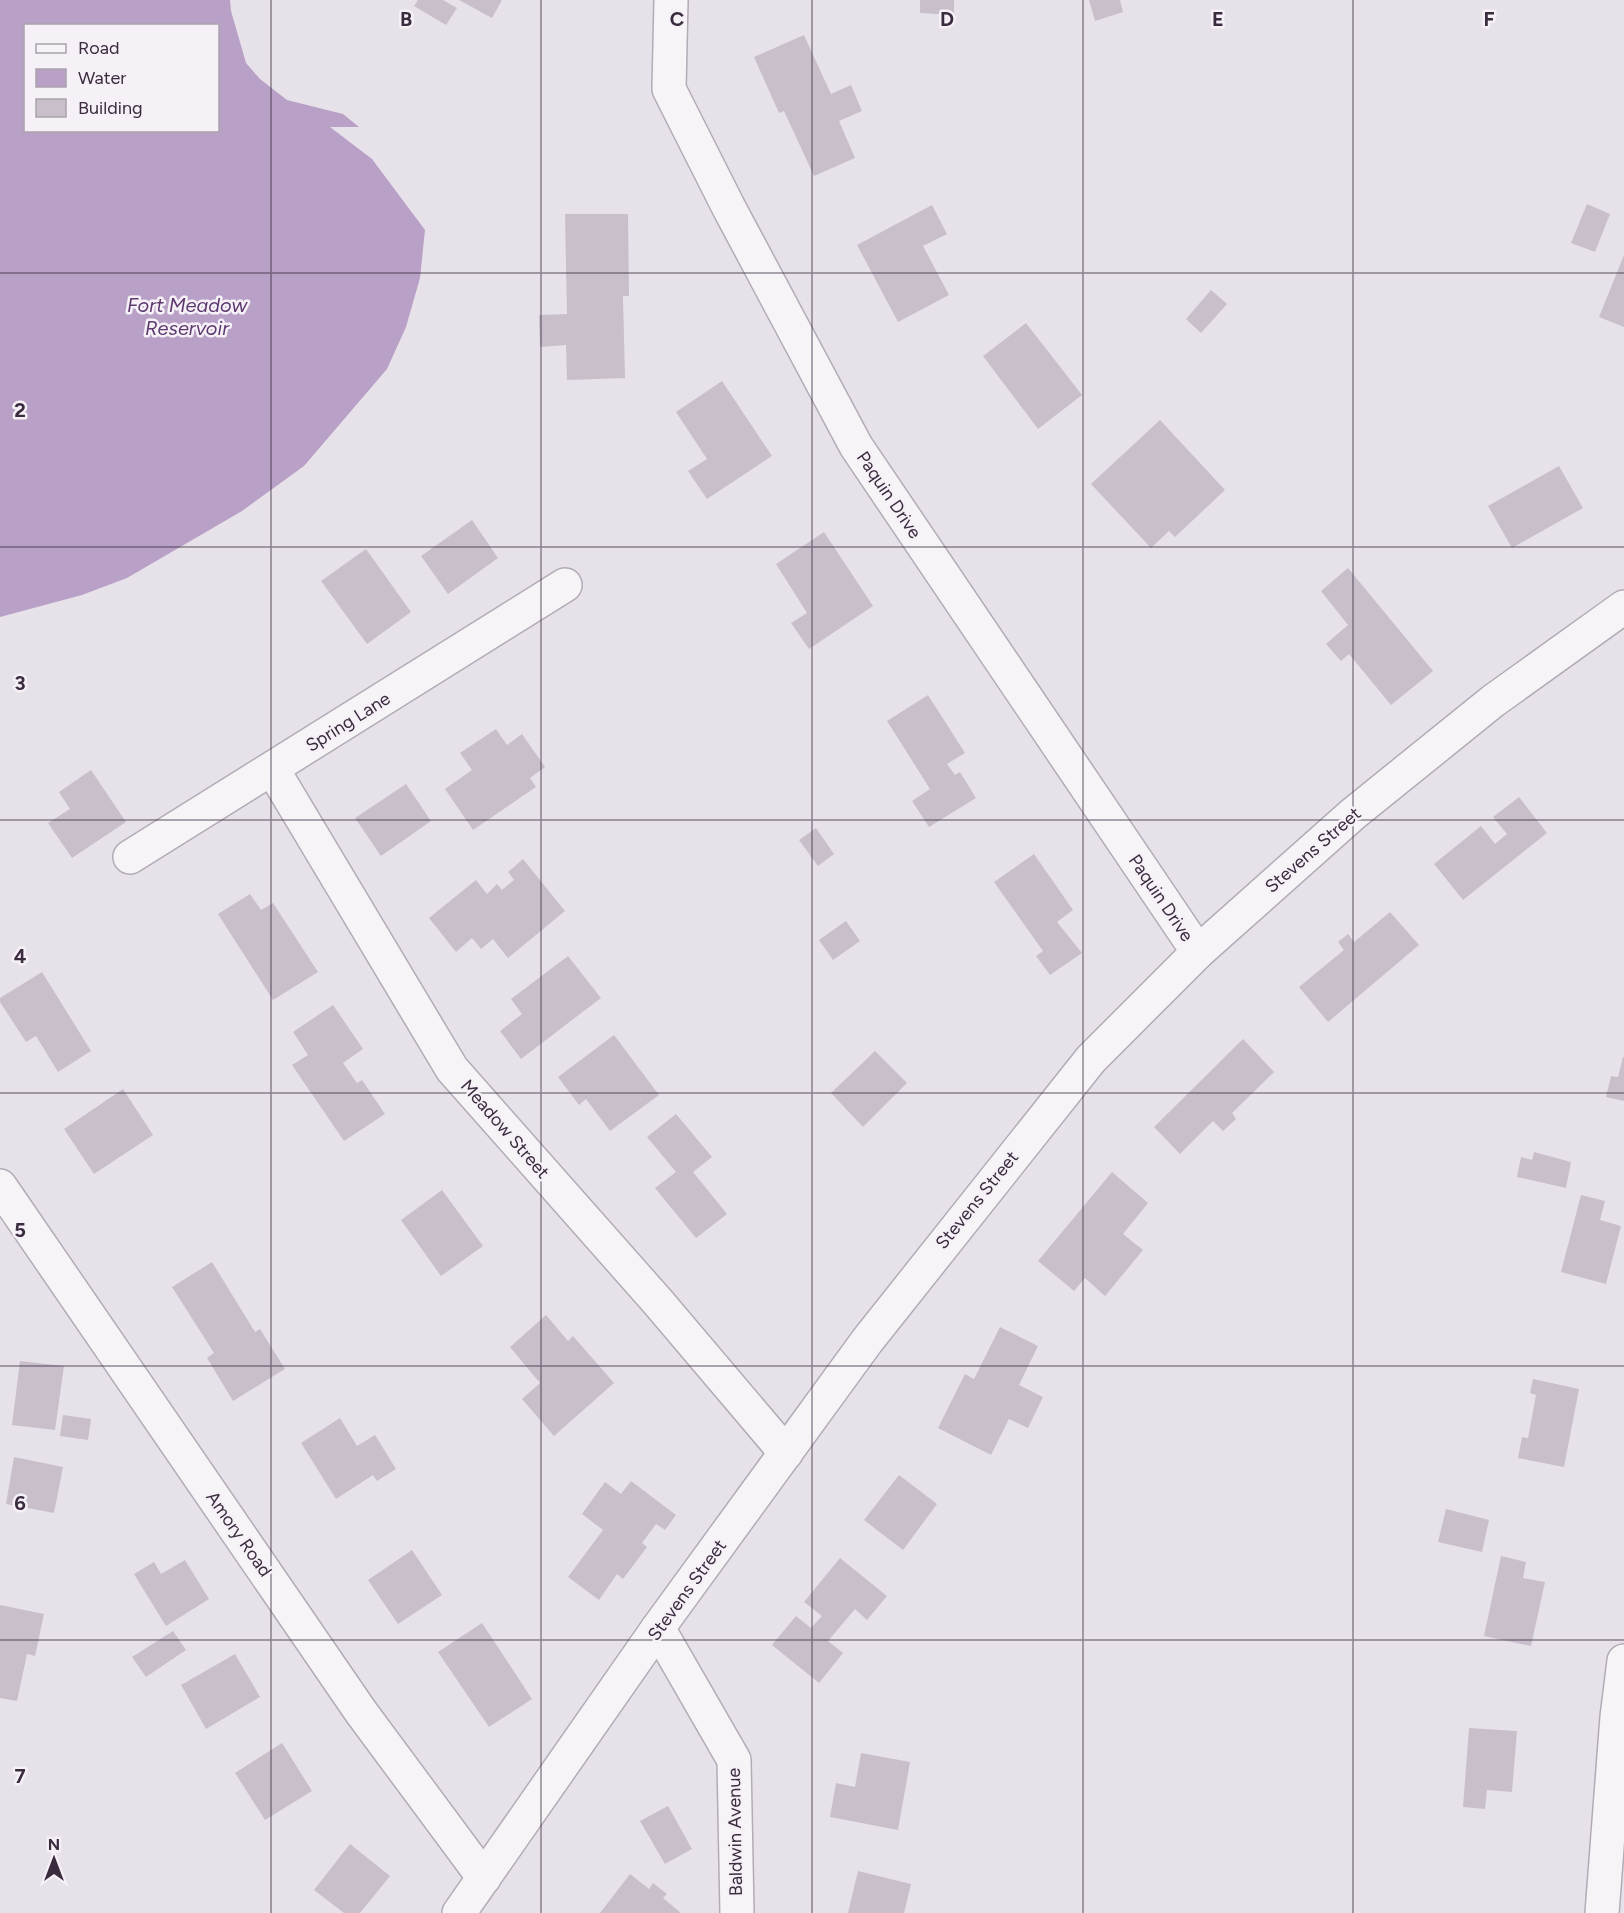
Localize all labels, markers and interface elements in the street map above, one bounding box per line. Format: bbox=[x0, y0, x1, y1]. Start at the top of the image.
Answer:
text: B bbox=[400, 7, 412, 31]
text: C bbox=[670, 7, 684, 31]
text: D bbox=[940, 7, 954, 31]
text: E bbox=[1212, 7, 1224, 31]
text: F bbox=[1483, 7, 1495, 31]
legend bbox=[24, 24, 219, 132]
text: Road bbox=[78, 37, 119, 59]
text: Water bbox=[78, 67, 126, 89]
text: Building bbox=[78, 97, 143, 119]
water label: Fort Meadow Reservoir bbox=[127, 293, 248, 340]
text: 2 bbox=[14, 398, 26, 422]
street label: Paquin Drive bbox=[852, 447, 926, 543]
text: 3 bbox=[14, 671, 26, 695]
street label: Spring Lane bbox=[302, 687, 394, 757]
street label: Stevens Street bbox=[1261, 802, 1366, 898]
street label: Paquin Drive bbox=[1124, 850, 1198, 946]
text: 4 bbox=[14, 944, 27, 968]
street label: Meadow Street bbox=[456, 1075, 554, 1183]
street label: Stevens Street bbox=[931, 1146, 1023, 1253]
text: 5 bbox=[14, 1218, 26, 1242]
street label: Amory Road bbox=[201, 1487, 277, 1581]
text: 6 bbox=[14, 1491, 26, 1515]
street label: Stevens Street bbox=[643, 1535, 731, 1645]
text: 7 bbox=[14, 1764, 26, 1788]
street label: Baldwin Avenue bbox=[723, 1767, 747, 1896]
north arrow bbox=[24, 1829, 84, 1889]
text: N bbox=[48, 1835, 60, 1854]

